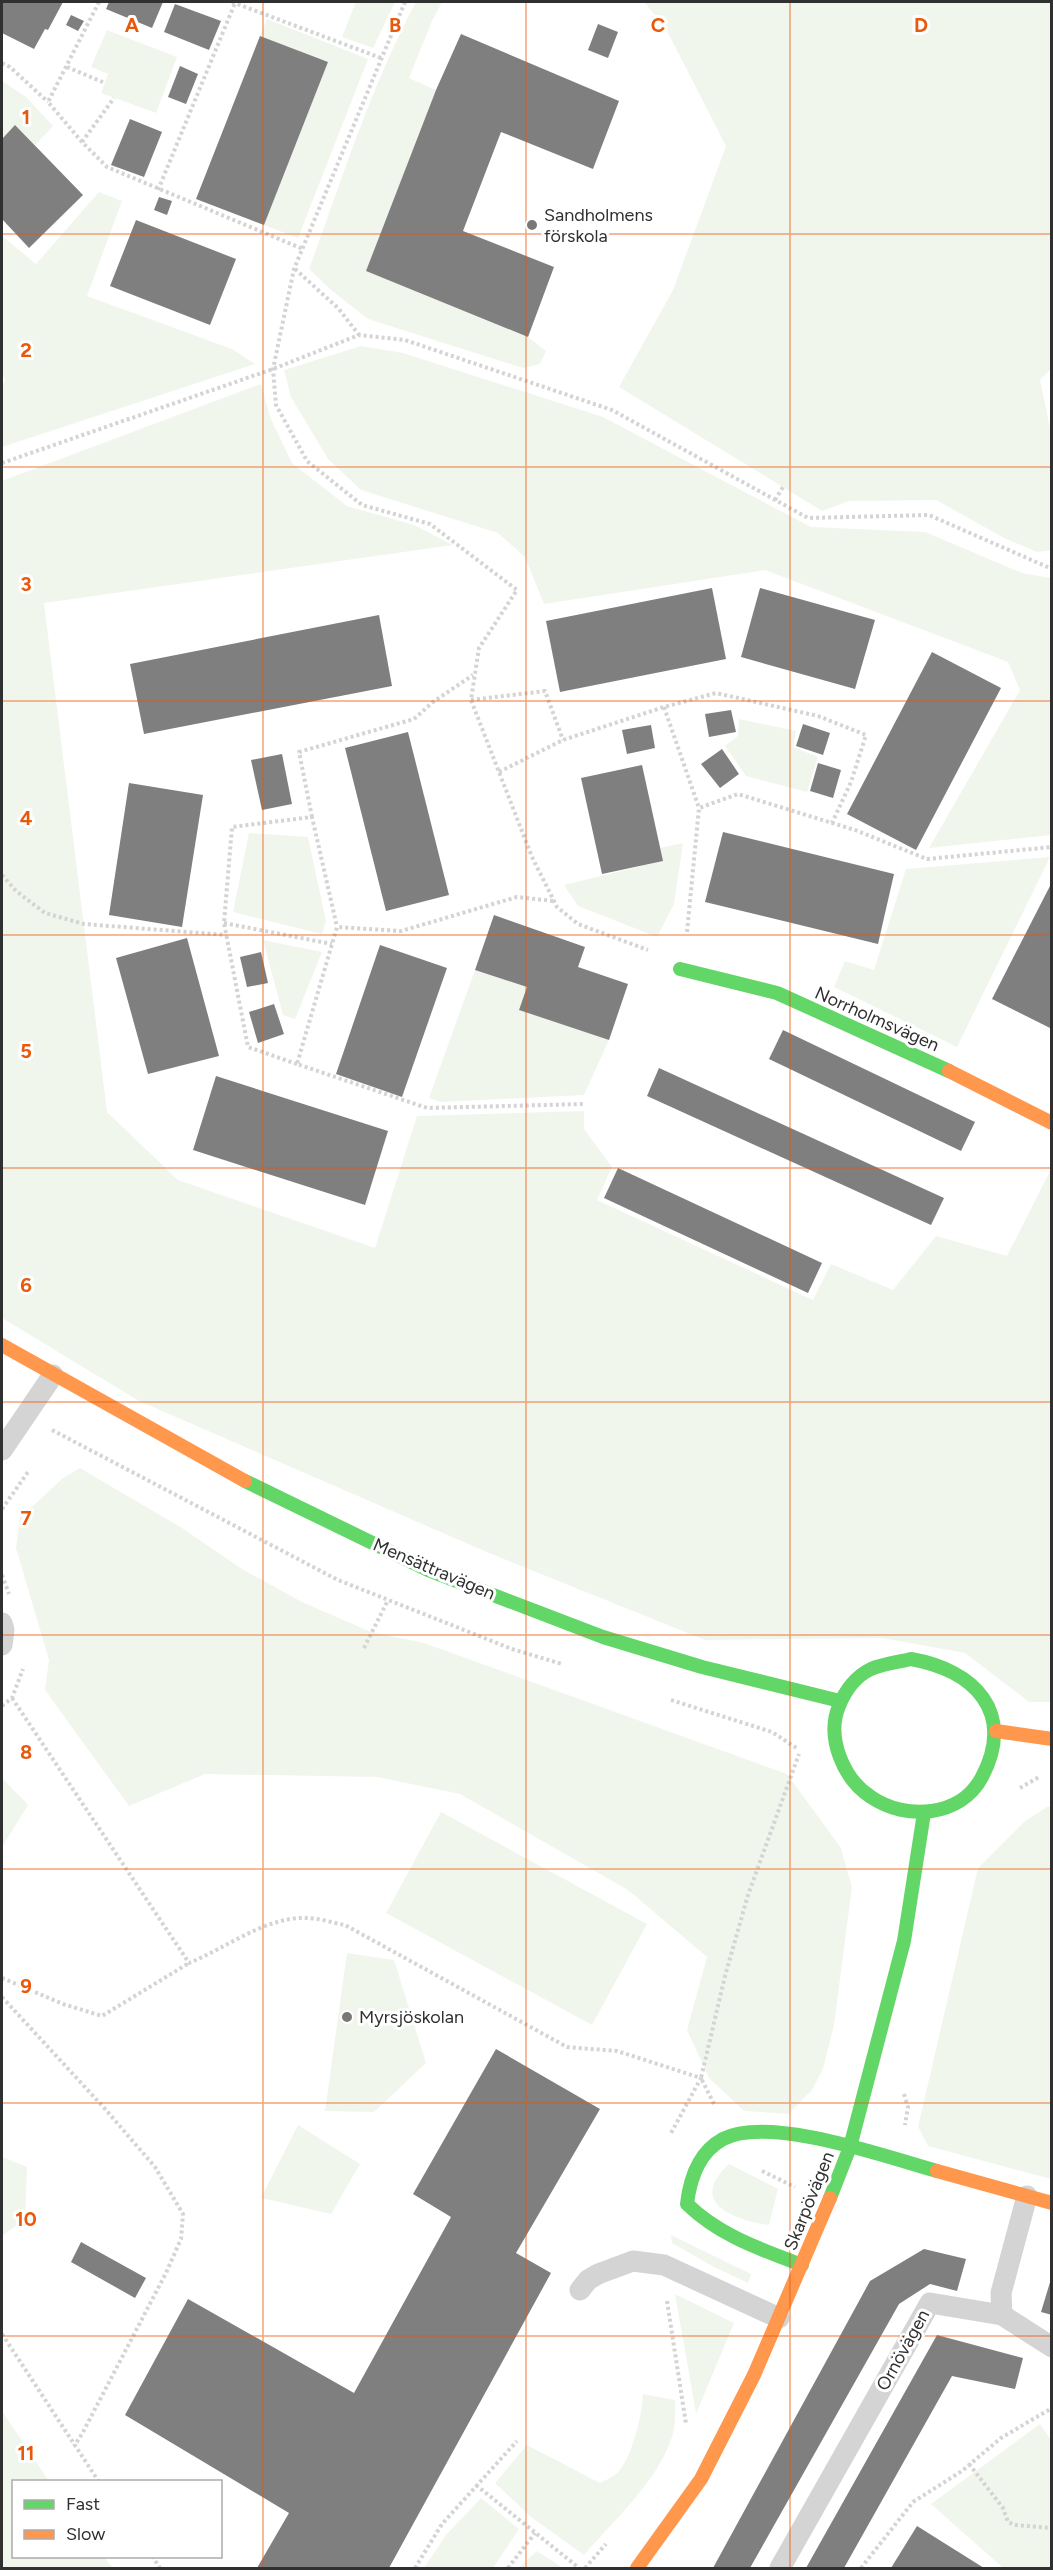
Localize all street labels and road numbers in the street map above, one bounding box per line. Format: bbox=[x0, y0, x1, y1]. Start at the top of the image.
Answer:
street label: Norrholmsvägen bbox=[811, 982, 943, 1056]
street label: Mensättravägen bbox=[370, 1533, 498, 1605]
street label: Skarpövägen bbox=[779, 2148, 839, 2254]
street label: Ornövägen bbox=[872, 2306, 934, 2394]

